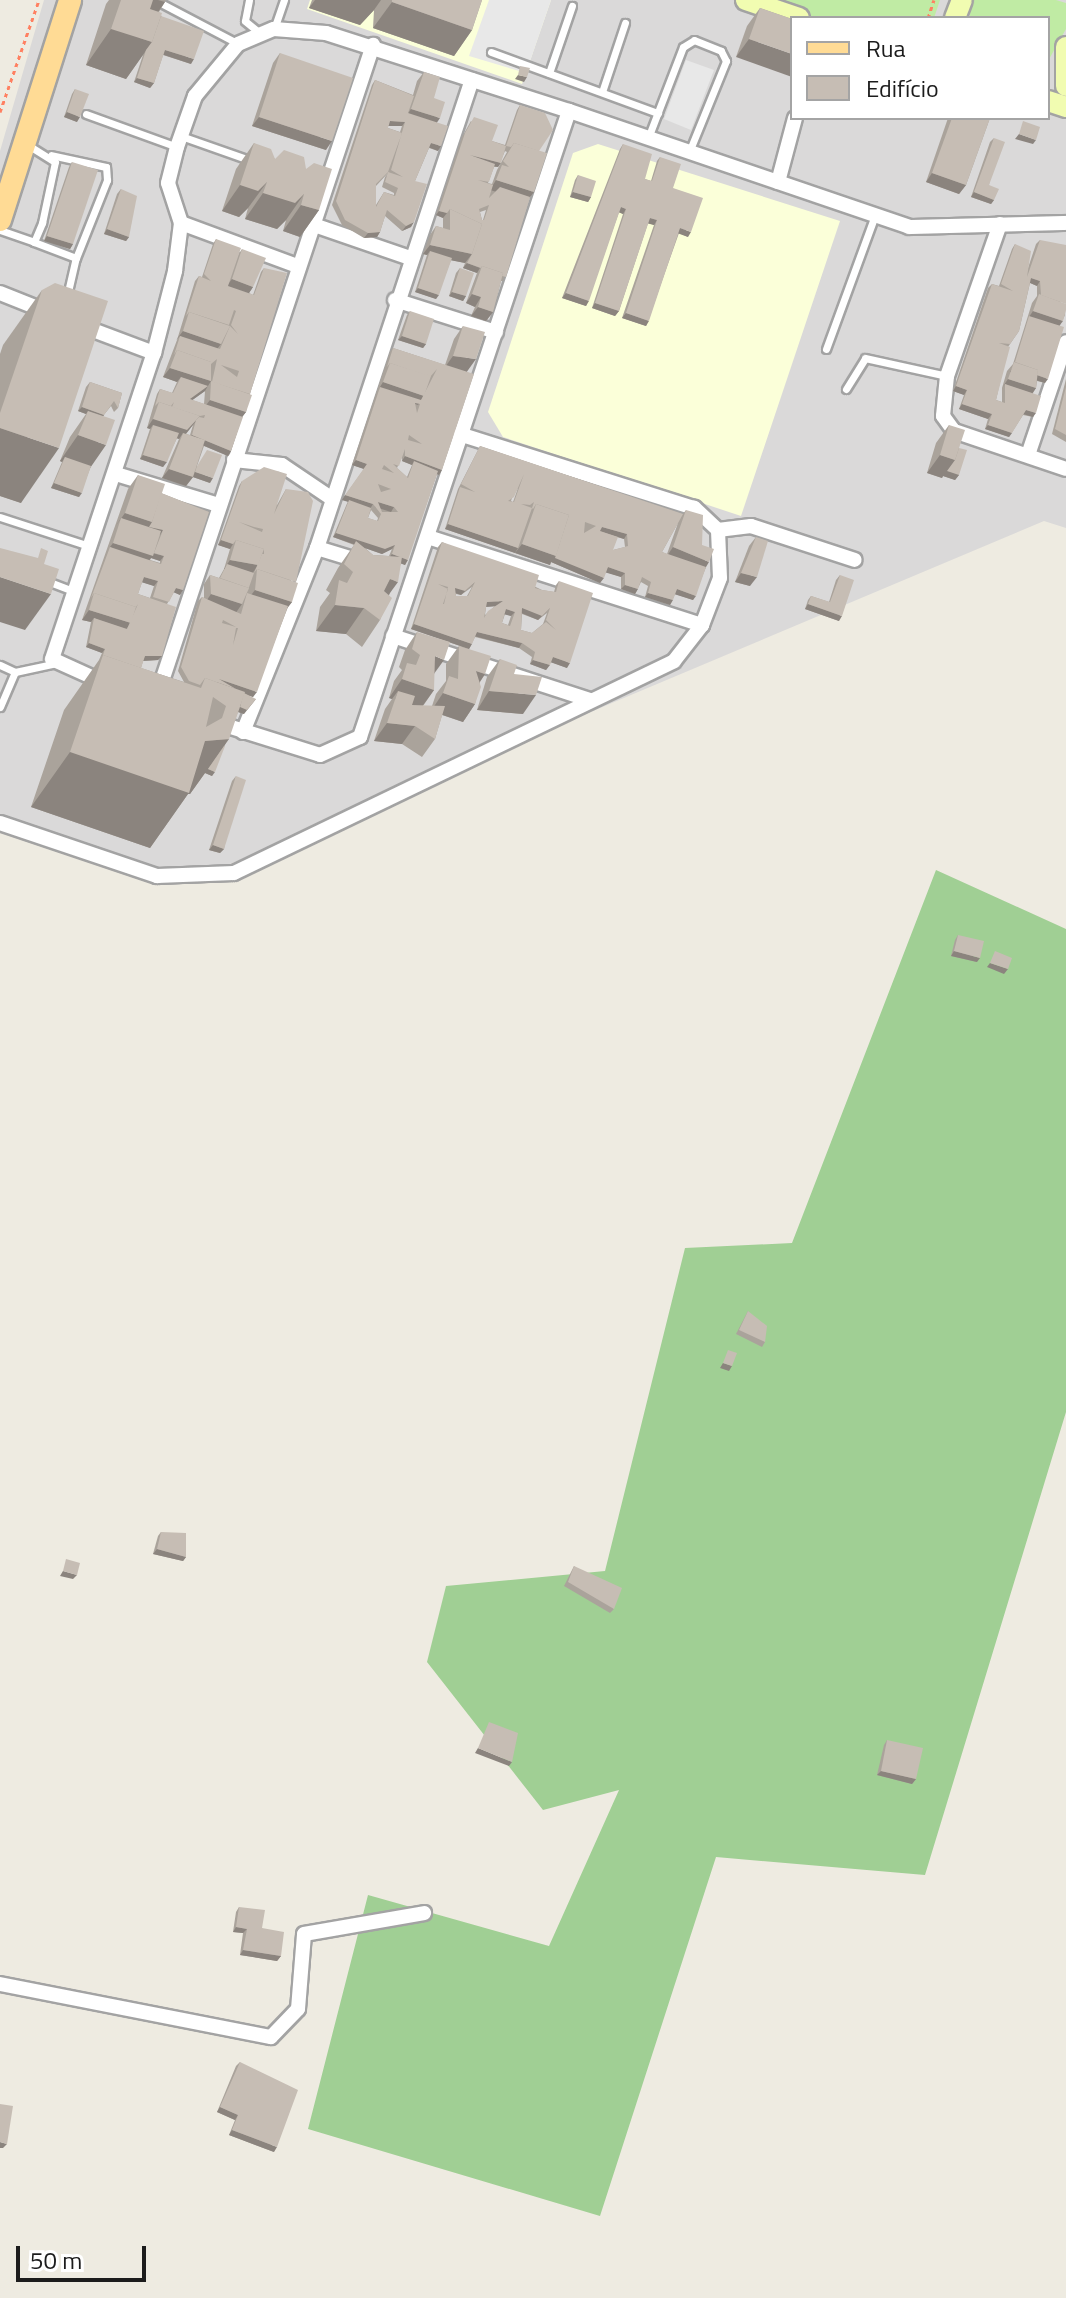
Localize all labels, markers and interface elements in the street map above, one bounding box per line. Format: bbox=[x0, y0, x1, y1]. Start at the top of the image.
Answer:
legend bbox=[790, 16, 1050, 120]
text: Rua bbox=[866, 30, 905, 66]
text: Edifício bbox=[866, 70, 939, 106]
scale bar bbox=[20, 2230, 150, 2280]
text: 50 m bbox=[30, 2242, 82, 2278]

